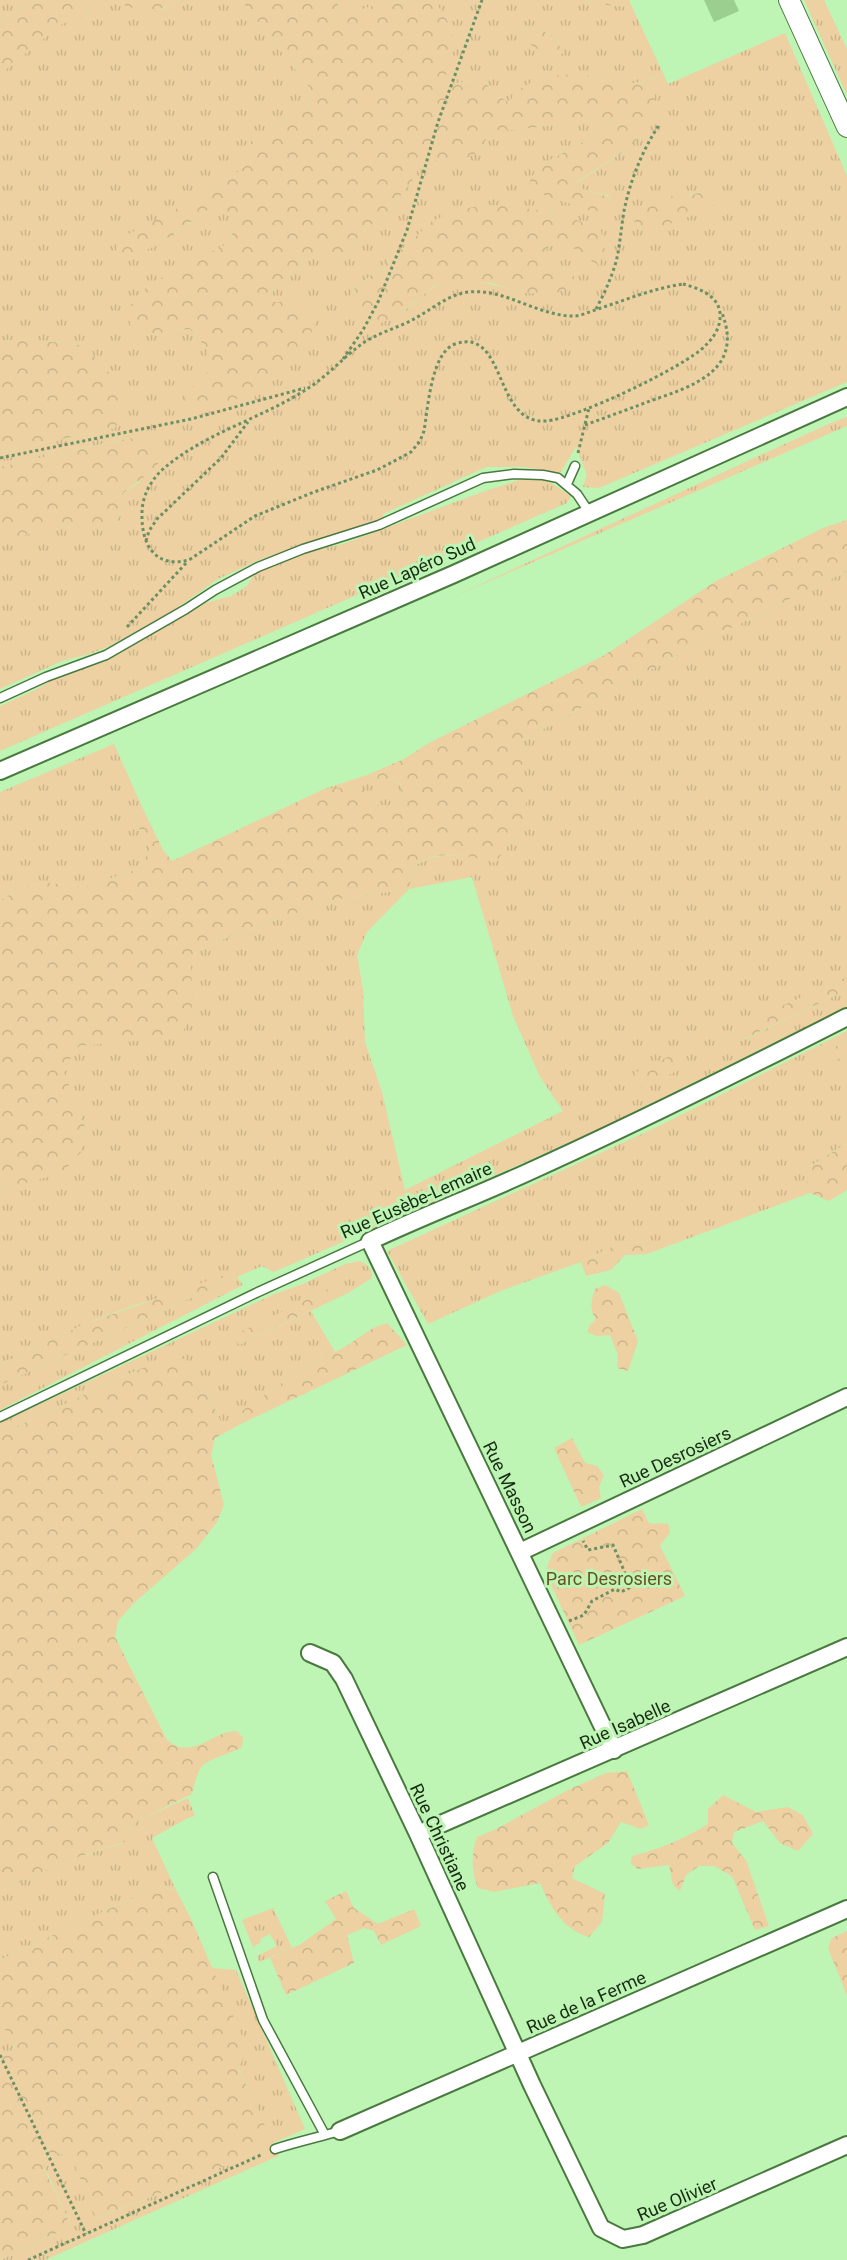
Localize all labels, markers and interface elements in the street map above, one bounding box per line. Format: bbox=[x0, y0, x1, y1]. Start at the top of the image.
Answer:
street label: Rue Lapéro Sud bbox=[355, 533, 479, 603]
street label: Rue Eusèbe-Lemaire bbox=[337, 1157, 495, 1243]
street label: Rue Desrosiers bbox=[616, 1422, 734, 1492]
street label: Rue Masson bbox=[479, 1438, 541, 1536]
park label: Parc Desrosiers bbox=[546, 1568, 672, 1589]
street label: Rue Isabelle bbox=[576, 1695, 674, 1753]
street label: Rue Christiane bbox=[406, 1780, 474, 1894]
street label: Rue de la Ferme bbox=[523, 1966, 649, 2038]
street label: Rue Olivier bbox=[634, 2173, 720, 2225]

